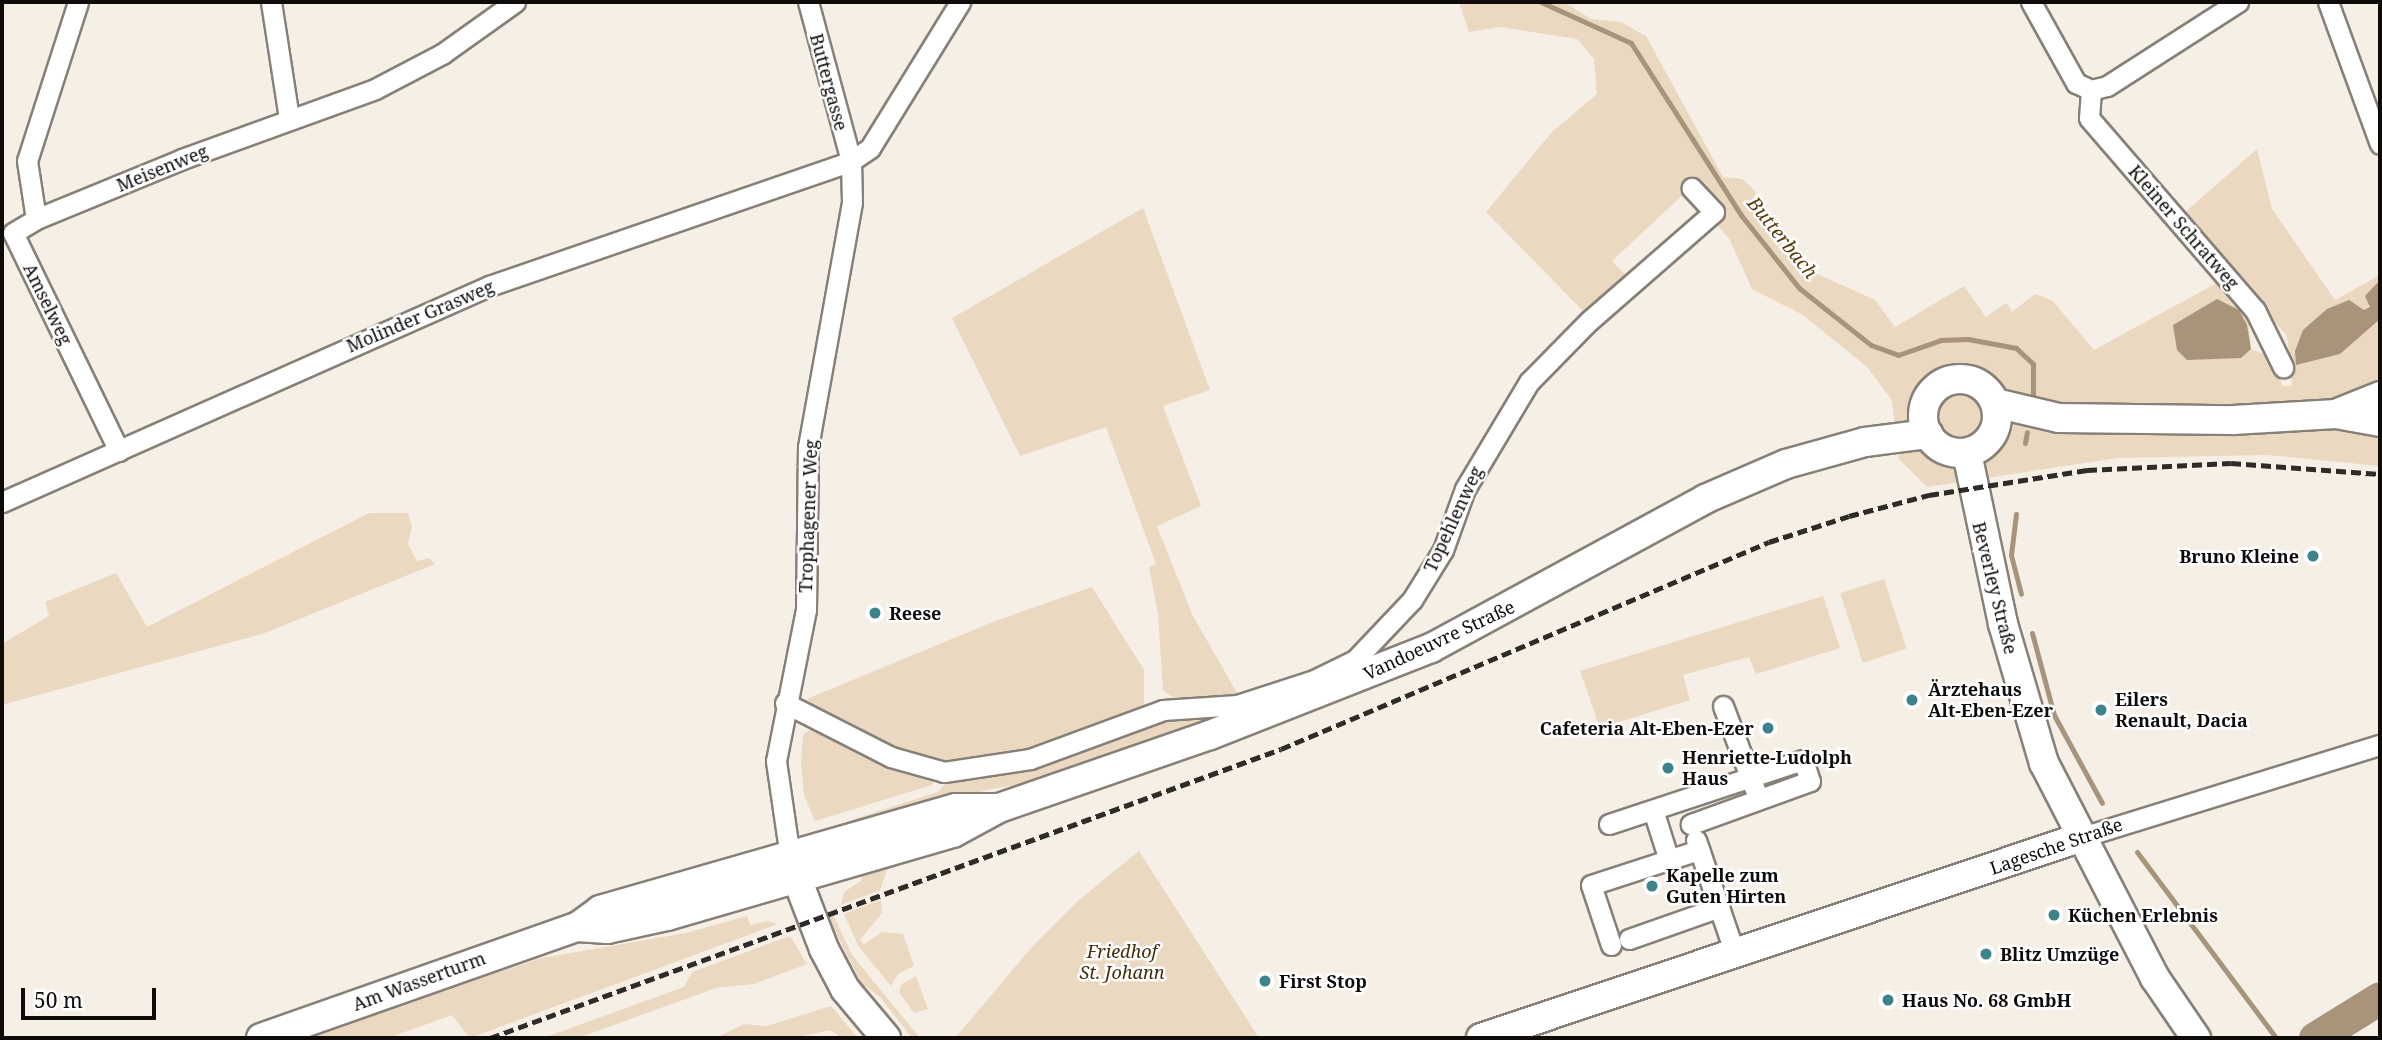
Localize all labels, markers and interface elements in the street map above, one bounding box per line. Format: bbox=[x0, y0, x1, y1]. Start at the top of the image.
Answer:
street label: Buttergasse bbox=[806, 31, 852, 133]
street label: Meisenweg bbox=[113, 140, 211, 196]
street label: Kleiner Schratweg bbox=[2124, 160, 2244, 294]
water label: Butterbach bbox=[1742, 193, 1822, 283]
street label: Amselweg bbox=[19, 260, 77, 348]
street label: Molinder Grasweg bbox=[343, 275, 497, 357]
street label: Trophagener Weg bbox=[795, 439, 821, 593]
street label: Topehlenweg bbox=[1419, 463, 1487, 575]
street label: Beverley Straße bbox=[1968, 520, 2022, 656]
place label: Bruno Kleine bbox=[2179, 545, 2299, 567]
marker: Bruno Kleine bbox=[2305, 548, 2321, 564]
street label: Vandoeuvre Straße bbox=[1360, 596, 1518, 684]
place label: Reese bbox=[889, 602, 941, 624]
marker: Reese bbox=[867, 605, 883, 621]
place label: Ärztehaus Alt-Eben-Ezer bbox=[1928, 679, 2053, 722]
place label: Eilers Renault, Dacia bbox=[2115, 689, 2248, 732]
marker: Ärztehaus Alt-Eben-Ezer bbox=[1902, 690, 1922, 710]
marker: Eilers Renault, Dacia bbox=[2093, 702, 2109, 718]
place label: Cafeteria Alt-Eben-Ezer bbox=[1540, 717, 1754, 739]
marker: Cafeteria Alt-Eben-Ezer bbox=[1760, 720, 1776, 736]
place label: Henriette-Ludolph Haus bbox=[1682, 747, 1852, 790]
marker: Henriette-Ludolph Haus bbox=[1660, 760, 1676, 776]
street label: Lagesche Straße bbox=[1987, 813, 2125, 879]
place label: Kapelle zum Guten Hirten bbox=[1666, 865, 1786, 908]
marker: Kapelle zum Guten Hirten bbox=[1644, 878, 1660, 894]
place label: Küchen Erlebnis bbox=[2068, 904, 2218, 926]
marker: Küchen Erlebnis bbox=[2046, 907, 2062, 923]
park label: Friedhof St. Johann bbox=[1079, 941, 1165, 984]
place label: Blitz Umzüge bbox=[2000, 943, 2119, 965]
marker: Blitz Umzüge bbox=[1978, 946, 1994, 962]
street label: Am Wasserturm bbox=[350, 947, 488, 1015]
place label: First Stop bbox=[1279, 970, 1367, 992]
marker: First Stop bbox=[1257, 973, 1273, 989]
scale bar bbox=[24, 974, 159, 1018]
text: 50 m bbox=[34, 986, 83, 1014]
place label: Haus No. 68 GmbH bbox=[1902, 989, 2071, 1011]
marker: Haus No. 68 GmbH bbox=[1880, 992, 1896, 1008]

